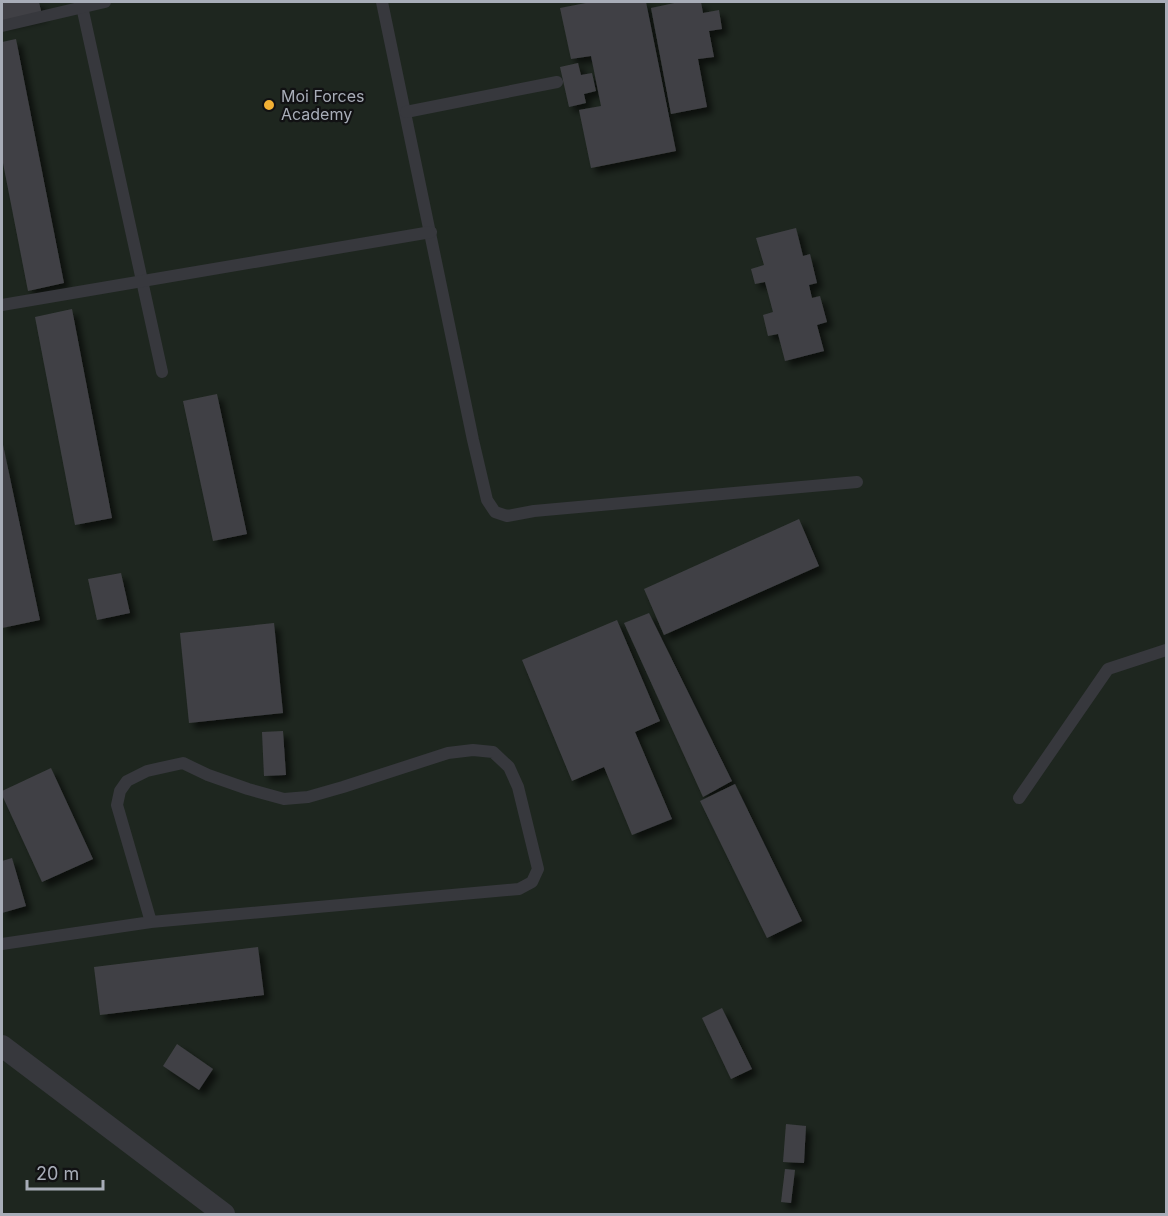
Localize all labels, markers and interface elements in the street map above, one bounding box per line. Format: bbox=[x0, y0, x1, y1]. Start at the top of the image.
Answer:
place label: Moi Forces Academy bbox=[281, 86, 365, 124]
marker: Moi Forces Academy bbox=[262, 98, 276, 112]
scale bar bbox=[27, 1153, 104, 1191]
text: 20 m bbox=[36, 1163, 79, 1184]

